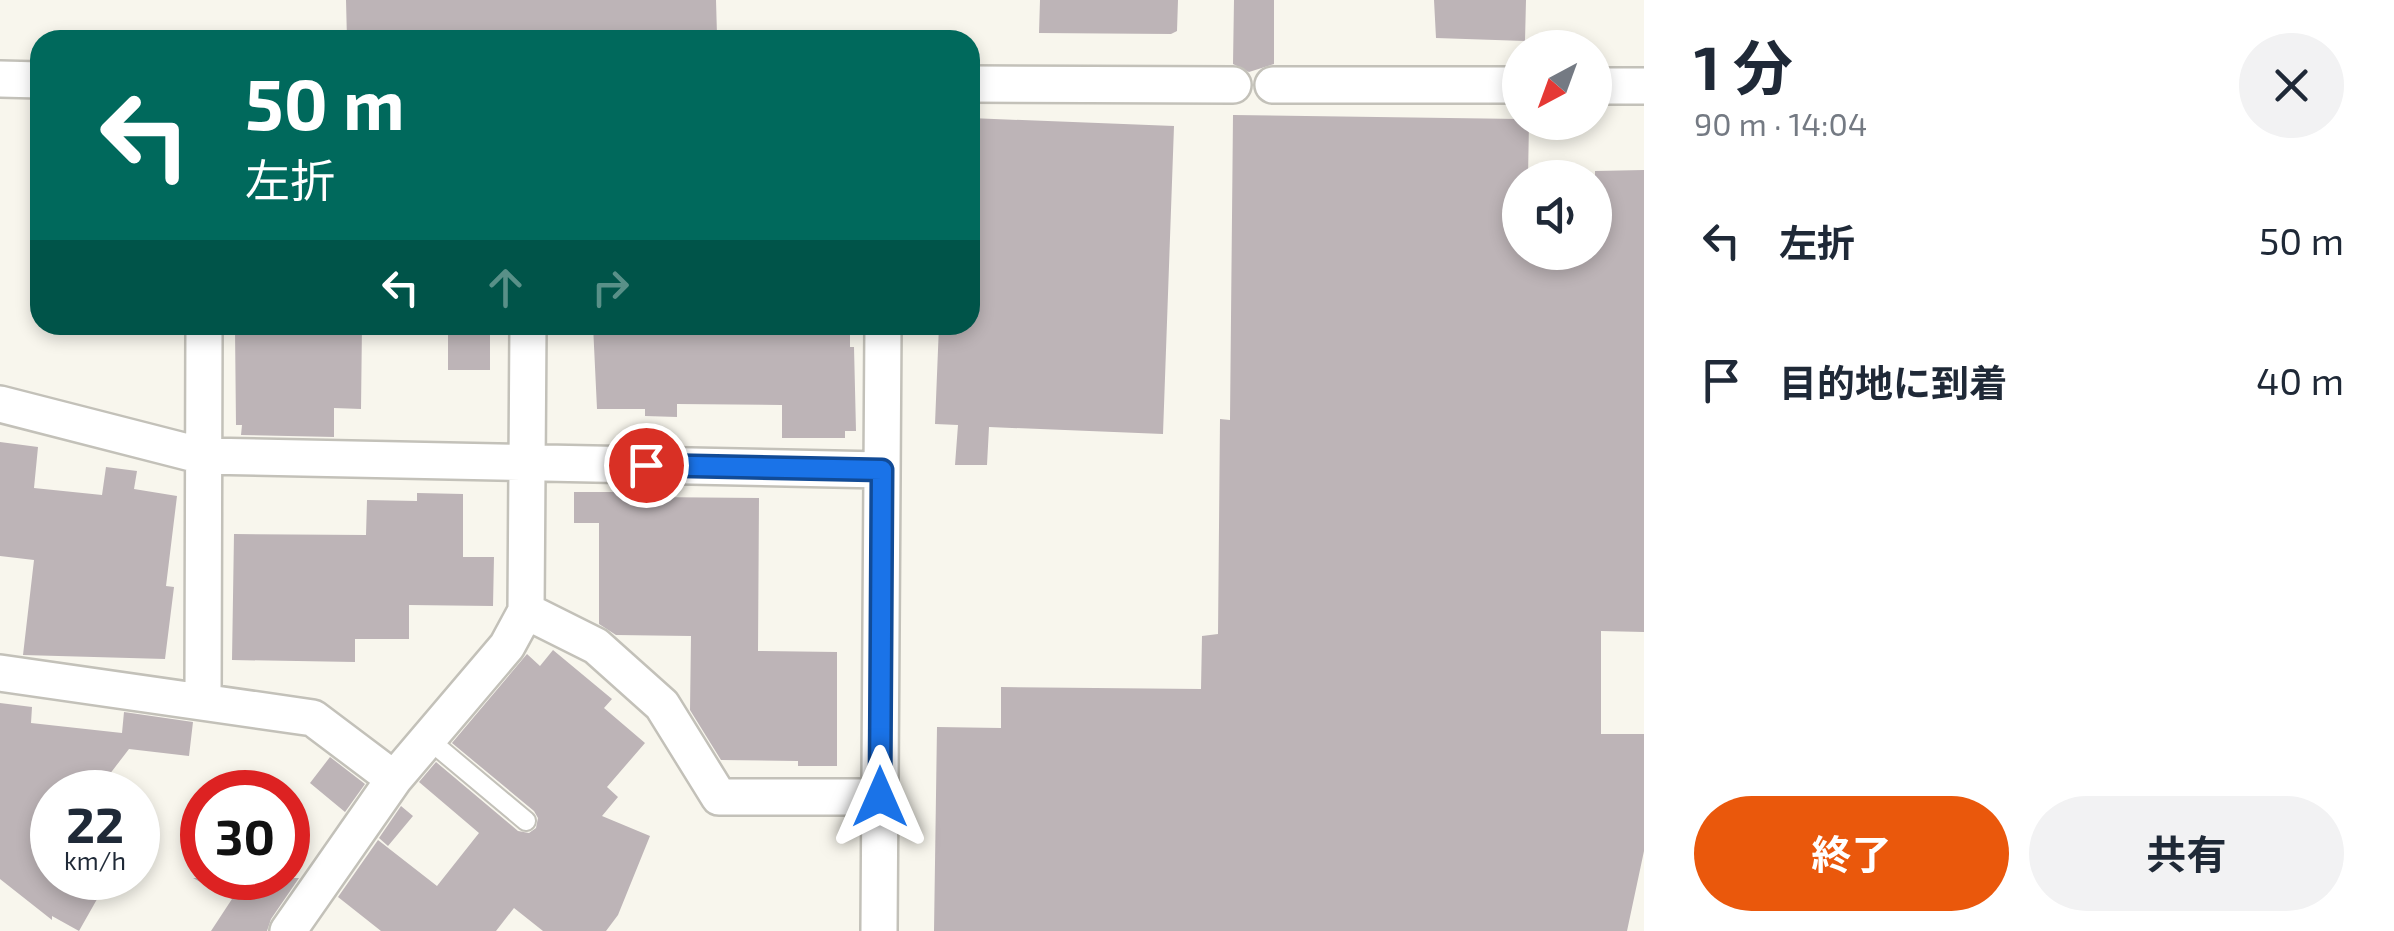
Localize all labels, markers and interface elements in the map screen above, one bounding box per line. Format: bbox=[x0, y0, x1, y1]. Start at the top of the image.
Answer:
north arrow bbox=[1502, 30, 1612, 140]
map controls bbox=[1502, 30, 1612, 270]
text: 1 分 bbox=[1694, 30, 1793, 102]
button: close bbox=[2239, 33, 2344, 138]
text: 50 m bbox=[245, 60, 405, 144]
icon: left bbox=[80, 70, 210, 200]
text: 90 m · 14:04 bbox=[1694, 104, 1868, 142]
text: 左折 bbox=[245, 152, 335, 206]
button: sound bbox=[1502, 160, 1612, 270]
icon: left bbox=[1694, 213, 1749, 268]
text: 50 m bbox=[2259, 217, 2344, 263]
text: 左折 bbox=[1779, 219, 1855, 265]
icon: left bbox=[373, 260, 428, 315]
icon: ahead bbox=[478, 260, 533, 315]
icon: right bbox=[583, 260, 638, 315]
icon: arrive bbox=[1694, 353, 1749, 408]
text: 40 m bbox=[2256, 357, 2344, 403]
text: 目的地に到着 bbox=[1779, 359, 2007, 405]
pin bbox=[604, 423, 689, 508]
icon: arrive bbox=[619, 438, 674, 493]
position arrow bbox=[828, 745, 932, 849]
speed limit sign: 30 bbox=[180, 770, 310, 900]
text: 22 bbox=[66, 793, 124, 853]
button: 終了 bbox=[1694, 796, 2009, 911]
button: 共有 bbox=[2029, 796, 2344, 911]
text: km/h bbox=[64, 845, 126, 875]

